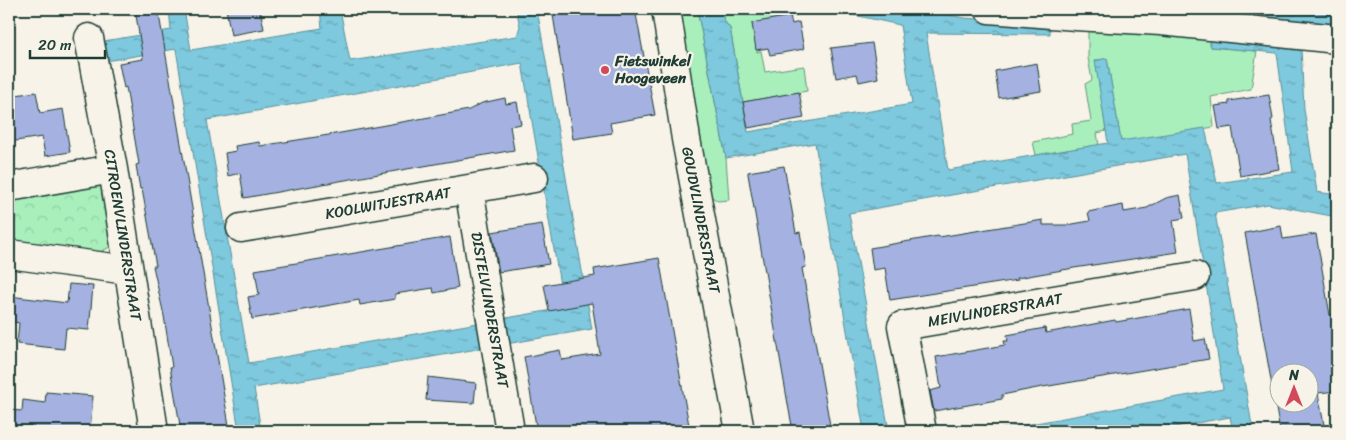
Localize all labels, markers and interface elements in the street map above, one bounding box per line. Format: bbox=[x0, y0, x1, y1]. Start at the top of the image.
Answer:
scale bar bbox=[30, 28, 105, 60]
text: 20 m bbox=[38, 32, 72, 58]
place label: Fietswinkel Hoogeveen bbox=[614, 48, 692, 91]
marker: Fietswinkel Hoogeveen bbox=[599, 64, 611, 76]
street label: GOUDVLINDERSTRAAT bbox=[674, 145, 728, 296]
street label: CITROENVLINDERSTRAAT bbox=[97, 147, 150, 324]
street label: KOOLWITJESTRAAT bbox=[323, 179, 454, 227]
street label: DISTELVLINDERSTRAAT bbox=[463, 230, 517, 392]
street label: MEIVLINDERSTRAAT bbox=[926, 285, 1066, 335]
north arrow bbox=[1268, 362, 1318, 412]
text: N bbox=[1288, 363, 1299, 388]

